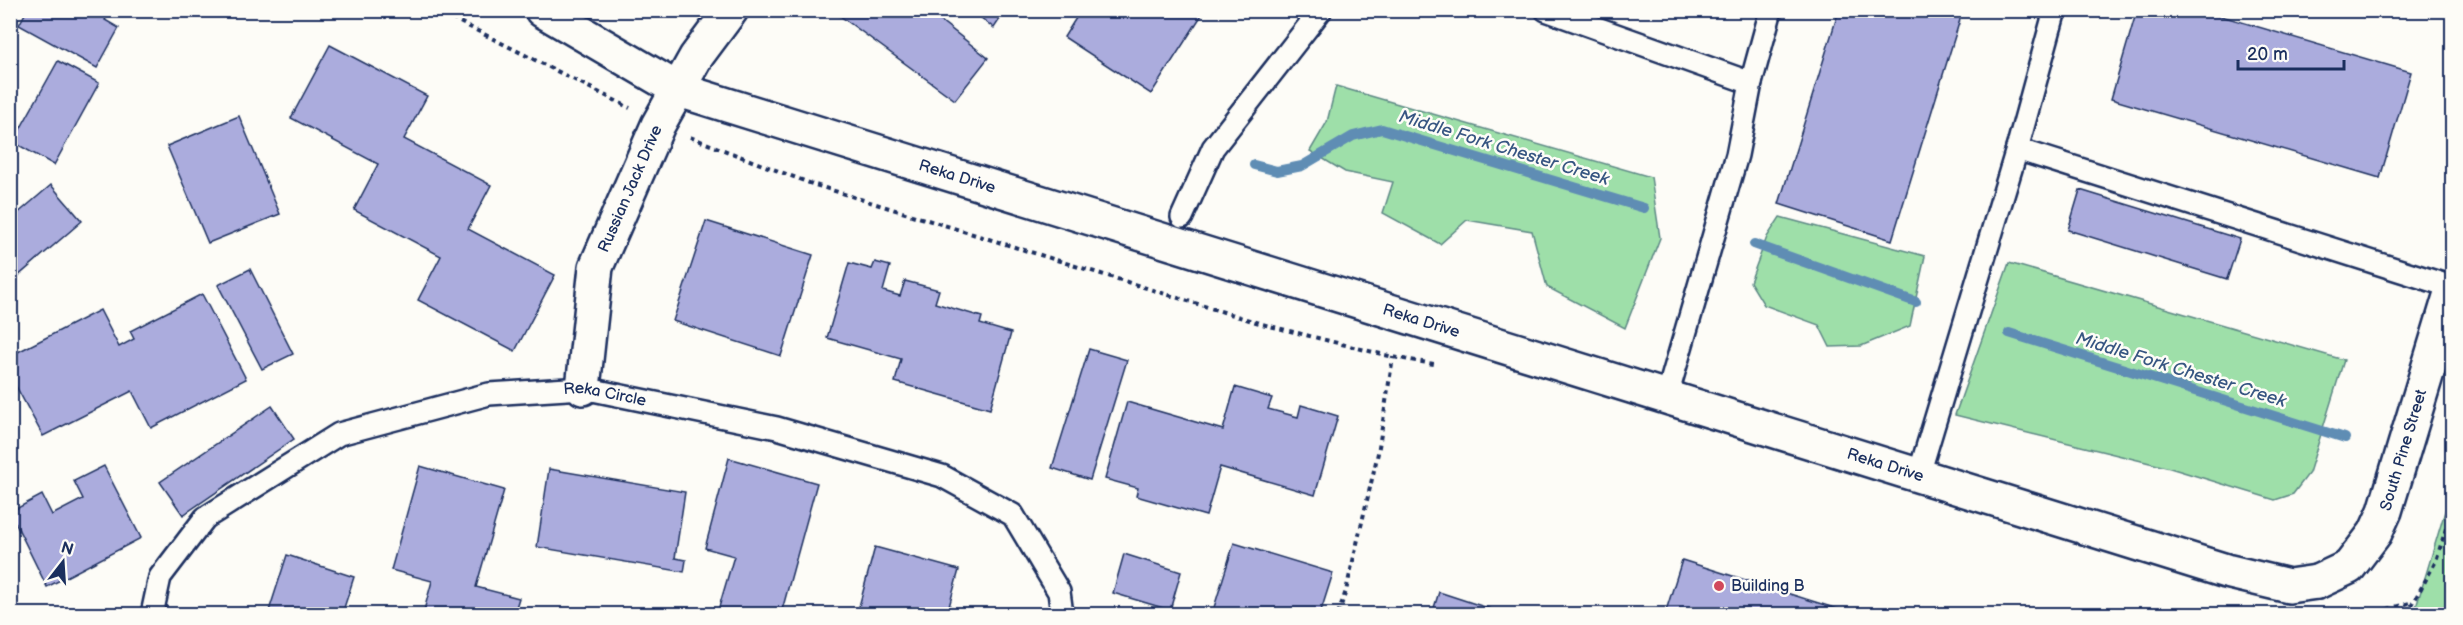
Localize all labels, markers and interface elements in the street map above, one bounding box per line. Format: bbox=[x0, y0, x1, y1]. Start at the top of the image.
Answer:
scale bar bbox=[2238, 33, 2344, 71]
text: 20 m bbox=[2247, 44, 2288, 65]
water label: Middle Fork Chester Creek bbox=[1396, 106, 1613, 190]
street label: Russian Jack Drive bbox=[594, 122, 666, 255]
street label: Reka Drive bbox=[916, 156, 998, 198]
street label: Reka Drive bbox=[1381, 300, 1463, 342]
water label: Middle Fork Chester Creek bbox=[2073, 328, 2290, 412]
street label: Reka Circle bbox=[563, 378, 648, 410]
street label: South Pine Street bbox=[2376, 387, 2431, 513]
street label: Reka Drive bbox=[1845, 444, 1927, 486]
north arrow bbox=[33, 532, 93, 592]
text: N bbox=[58, 538, 75, 560]
place label: Building B bbox=[1731, 577, 1805, 596]
marker: Building B bbox=[1712, 579, 1726, 593]

